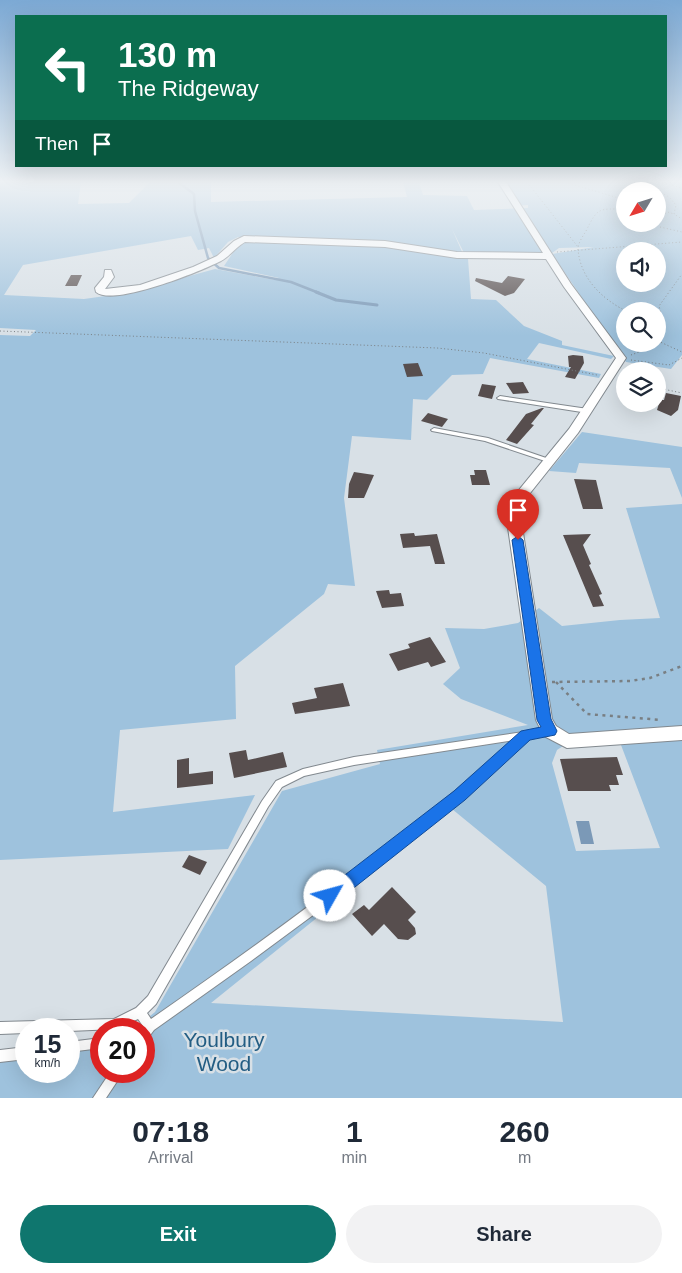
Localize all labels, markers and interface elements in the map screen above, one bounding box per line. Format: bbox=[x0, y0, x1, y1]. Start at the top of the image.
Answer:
icon: left bbox=[35, 35, 100, 100]
text: 130 m bbox=[118, 35, 217, 74]
text: The Ridgeway bbox=[118, 76, 259, 101]
icon: arrive bbox=[88, 130, 116, 158]
text: Then bbox=[35, 133, 78, 154]
north arrow bbox=[616, 182, 666, 232]
map controls bbox=[616, 182, 666, 412]
button: sound bbox=[616, 242, 666, 292]
button: search bbox=[616, 302, 666, 352]
button: layers bbox=[616, 362, 666, 412]
pin bbox=[497, 489, 539, 540]
icon: arrive bbox=[504, 496, 532, 524]
position arrow bbox=[303, 869, 355, 921]
speed limit sign: 20 bbox=[90, 1018, 155, 1083]
park label: Youlbury Wood bbox=[184, 1028, 265, 1075]
text: 15 bbox=[34, 1030, 61, 1058]
text: km/h bbox=[34, 1056, 61, 1070]
text: 07:18 bbox=[132, 1115, 209, 1148]
text: 1 bbox=[346, 1115, 363, 1148]
text: 260 bbox=[500, 1115, 550, 1148]
text: Arrival bbox=[148, 1149, 193, 1166]
text: min bbox=[341, 1149, 367, 1166]
text: m bbox=[518, 1149, 531, 1166]
button: Exit bbox=[20, 1205, 336, 1263]
button: Share bbox=[346, 1205, 662, 1263]

